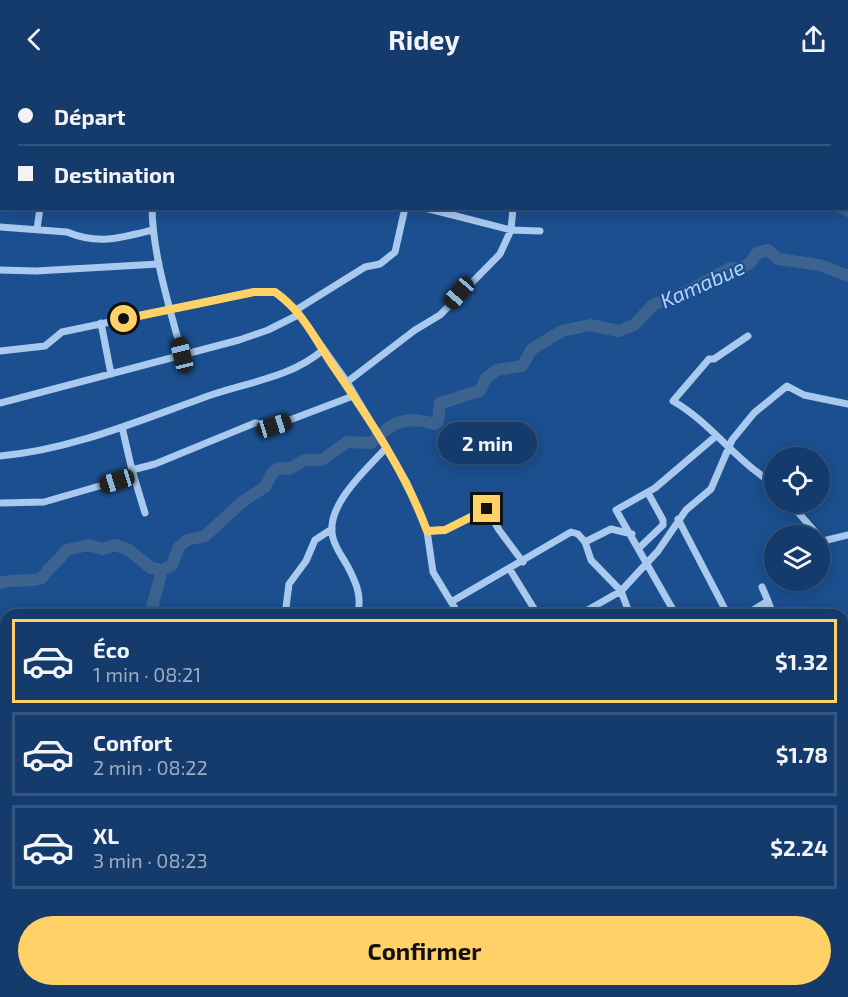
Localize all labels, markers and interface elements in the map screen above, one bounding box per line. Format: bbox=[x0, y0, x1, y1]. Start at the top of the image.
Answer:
icon: back bbox=[18, 23, 51, 56]
text: Ridey bbox=[388, 23, 460, 55]
icon: share bbox=[797, 23, 830, 56]
text: Départ bbox=[54, 103, 126, 129]
text: Destination bbox=[54, 161, 175, 187]
water label: Kamabue bbox=[656, 253, 748, 313]
car bbox=[440, 274, 478, 312]
route start bbox=[110, 305, 137, 332]
car bbox=[169, 335, 195, 375]
car bbox=[254, 412, 294, 440]
callout: 2 min bbox=[438, 422, 536, 464]
text: 2 min bbox=[462, 431, 513, 455]
map controls bbox=[764, 447, 830, 591]
button: locate bbox=[764, 447, 830, 513]
car bbox=[97, 467, 137, 495]
route end bbox=[473, 495, 500, 522]
button: layers bbox=[764, 525, 830, 591]
icon: car bbox=[21, 634, 75, 688]
text: Éco bbox=[93, 636, 130, 662]
text: $1.32 bbox=[775, 648, 828, 674]
text: 1 min · 08:21 bbox=[93, 662, 201, 686]
icon: car bbox=[21, 727, 75, 781]
text: Confort bbox=[93, 729, 172, 755]
text: $1.78 bbox=[776, 741, 828, 767]
text: 2 min · 08:22 bbox=[93, 755, 208, 779]
icon: car bbox=[21, 820, 75, 874]
text: XL bbox=[93, 822, 119, 848]
text: $2.24 bbox=[770, 834, 828, 860]
text: 3 min · 08:23 bbox=[93, 848, 208, 872]
button: Confirmer bbox=[18, 916, 831, 985]

